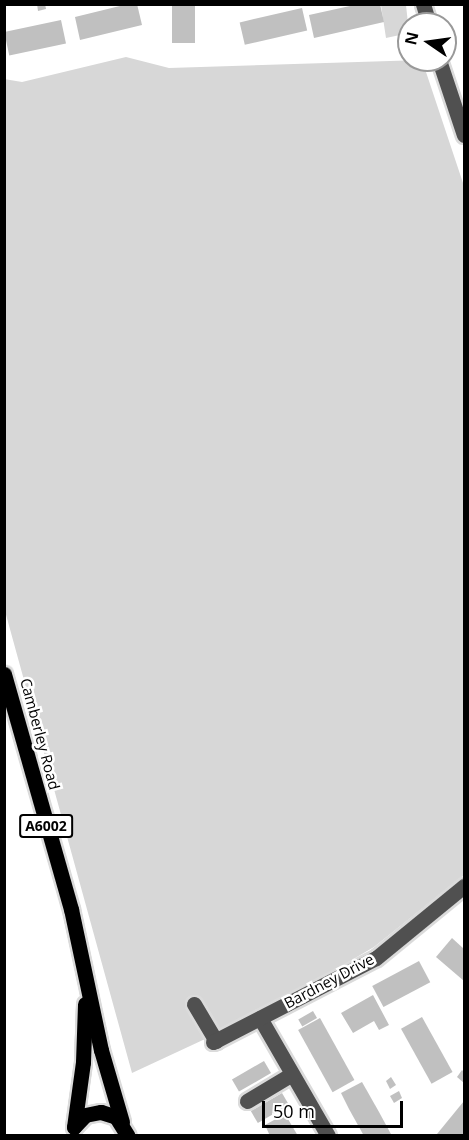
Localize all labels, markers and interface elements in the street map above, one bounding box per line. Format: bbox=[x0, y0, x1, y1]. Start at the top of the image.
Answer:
north arrow bbox=[397, 12, 457, 72]
text: N bbox=[399, 30, 424, 47]
street label: Camberley Road bbox=[16, 676, 64, 792]
road number: A6002 bbox=[19, 815, 73, 837]
street label: Bardney Drive bbox=[281, 950, 377, 1012]
scale bar bbox=[265, 1089, 406, 1127]
text: 50 m bbox=[273, 1099, 315, 1123]

